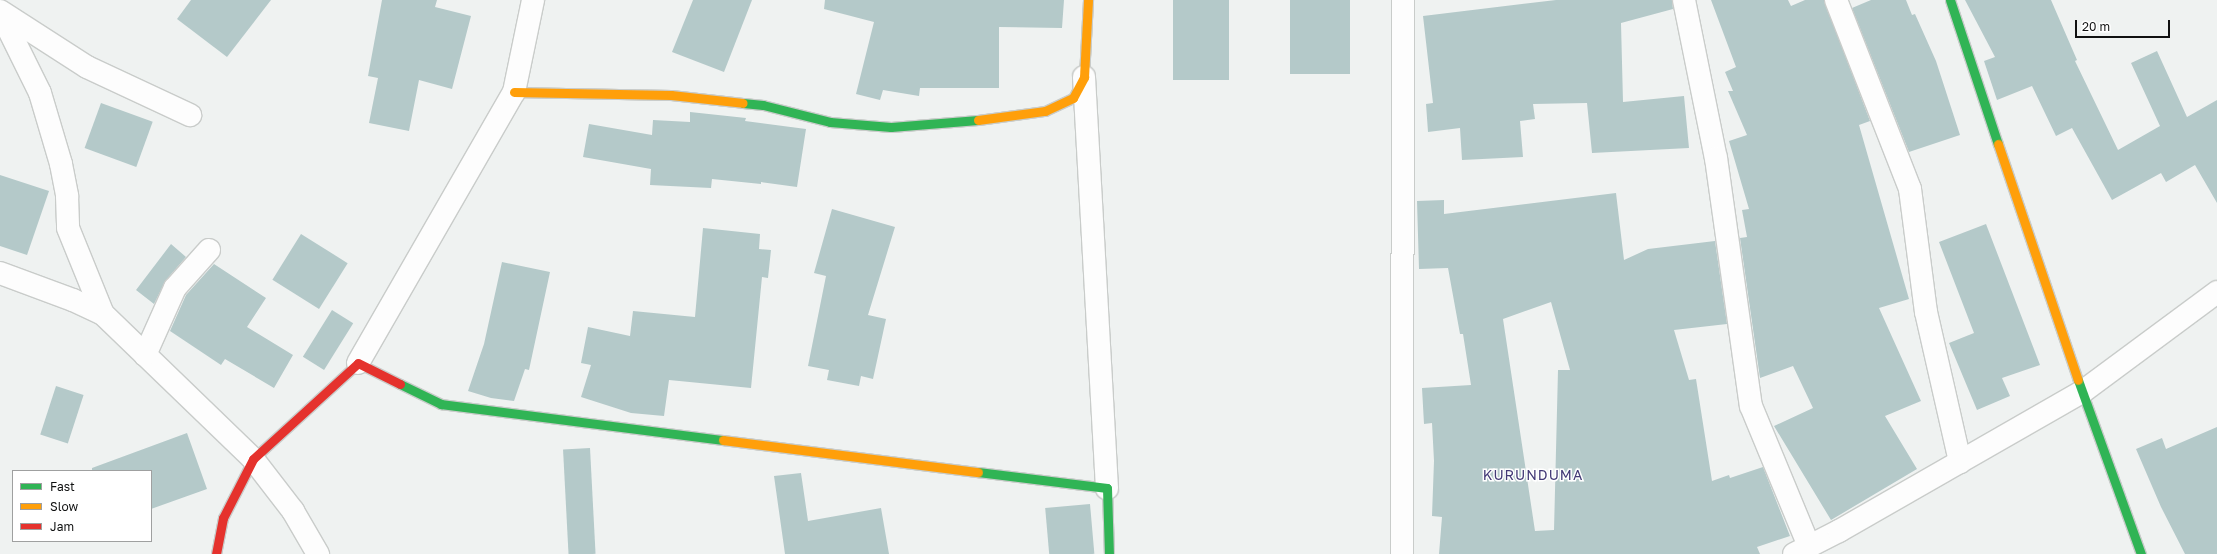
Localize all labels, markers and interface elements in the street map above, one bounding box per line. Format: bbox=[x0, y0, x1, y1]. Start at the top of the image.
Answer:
scale bar bbox=[2077, 12, 2172, 38]
text: 20 m bbox=[2082, 19, 2110, 34]
district label: KURUNDUMA bbox=[1483, 467, 1583, 483]
legend bbox=[12, 470, 152, 542]
text: Fast bbox=[50, 479, 75, 494]
text: Slow bbox=[50, 499, 78, 514]
text: Jam bbox=[50, 519, 74, 534]

